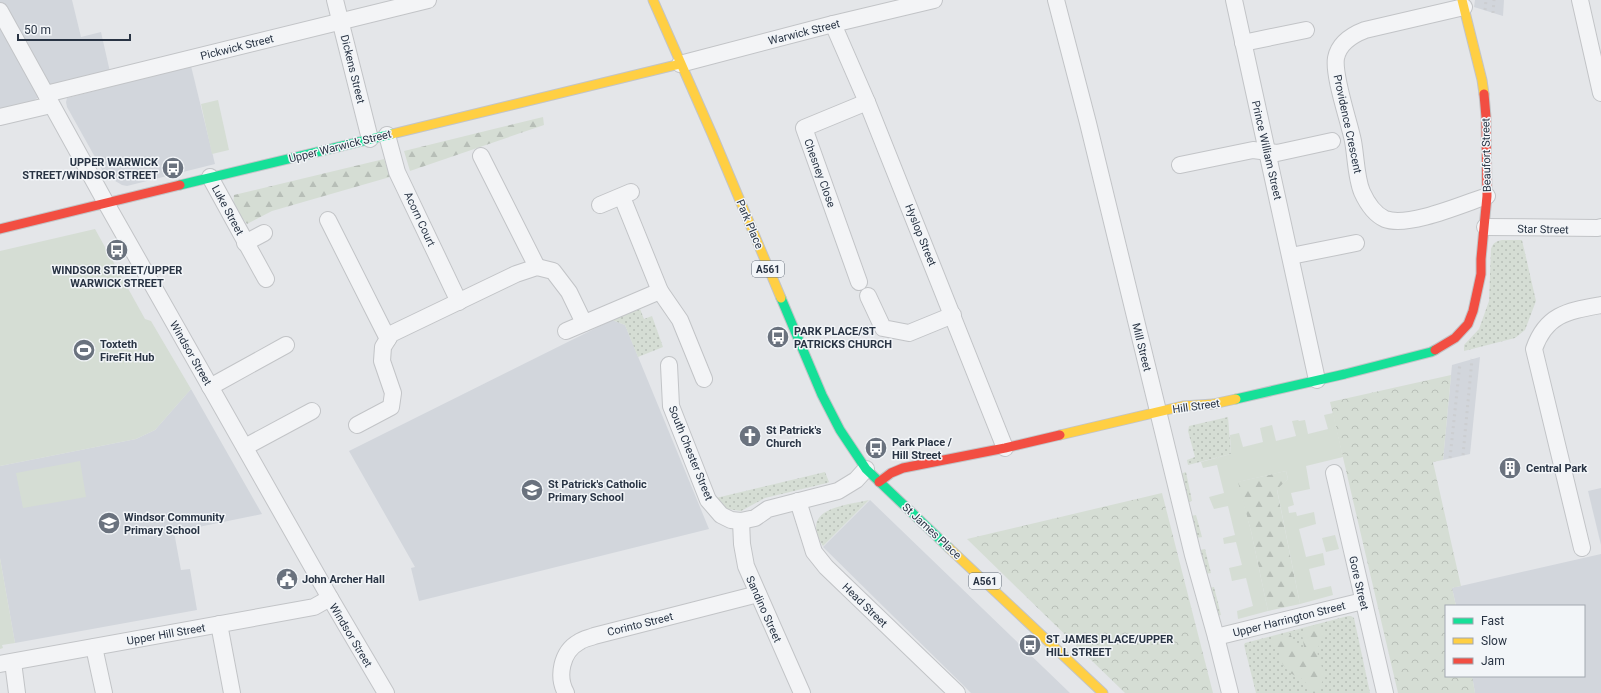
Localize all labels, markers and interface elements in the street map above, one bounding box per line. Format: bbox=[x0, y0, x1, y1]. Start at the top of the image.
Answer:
scale bar bbox=[18, 16, 130, 42]
street label: Warwick Street bbox=[767, 17, 842, 48]
text: 50 m bbox=[24, 23, 51, 37]
street label: Pickwick Street bbox=[199, 32, 275, 63]
street label: Dickens Street bbox=[338, 33, 367, 105]
street label: Providence Crescent bbox=[1331, 73, 1364, 175]
street label: Prince William Street bbox=[1249, 99, 1284, 201]
street label: Beaufort Street bbox=[1479, 117, 1494, 192]
street label: Upper Warwick Street bbox=[288, 127, 393, 166]
street label: Chesney Close bbox=[801, 137, 838, 209]
bus stop icon: UPPER WARWICK STREET/WINDSOR STREET bbox=[160, 155, 186, 181]
place label: UPPER WARWICK STREET/WINDSOR STREET bbox=[22, 156, 159, 182]
street label: Luke Street bbox=[209, 183, 246, 238]
street label: Acorn Court bbox=[401, 190, 438, 249]
street label: Park Place bbox=[733, 198, 766, 251]
street label: Hyslop Street bbox=[902, 202, 939, 268]
street label: Star Street bbox=[1517, 223, 1569, 236]
bus stop icon: WINDSOR STREET/UPPER WARWICK STREET bbox=[104, 237, 130, 263]
road number: A561 bbox=[752, 261, 784, 277]
place label: WINDSOR STREET/UPPER WARWICK STREET bbox=[52, 264, 182, 290]
street label: Windsor Street bbox=[167, 319, 214, 388]
street label: Mill Street bbox=[1129, 322, 1154, 373]
bus stop icon: PARK PLACE/ST PATRICKS CHURCH bbox=[765, 324, 791, 350]
place label: PARK PLACE/ST PATRICKS CHURCH bbox=[794, 325, 892, 351]
sports icon: Toxteth FireFit Hub bbox=[71, 337, 97, 363]
place label: Toxteth FireFit Hub bbox=[100, 338, 154, 364]
street label: Hill Street bbox=[1172, 397, 1221, 416]
street label: South Chester Street bbox=[666, 404, 716, 503]
church icon: St Patrick's Church bbox=[737, 423, 763, 449]
place label: St Patrick's Church bbox=[766, 424, 822, 450]
bus stop icon: Park Place / Hill Street bbox=[863, 435, 889, 461]
place label: Park Place / Hill Street bbox=[892, 436, 952, 462]
building icon: Central Park bbox=[1497, 455, 1523, 481]
place label: Central Park bbox=[1526, 462, 1587, 475]
school or university icon: St Patrick's Catholic Primary School bbox=[519, 477, 545, 503]
place label: St Patrick's Catholic Primary School bbox=[548, 478, 647, 504]
street label: St James Place bbox=[899, 501, 964, 562]
school or university icon: Windsor Community Primary School bbox=[96, 510, 122, 536]
place label: Windsor Community Primary School bbox=[124, 511, 225, 537]
street label: Gore Street bbox=[1346, 555, 1371, 612]
public building icon: John Archer Hall bbox=[274, 566, 300, 592]
place label: John Archer Hall bbox=[302, 573, 385, 586]
road number: A561 bbox=[969, 573, 1001, 589]
street label: Sandino Street bbox=[743, 574, 784, 645]
street label: Head Street bbox=[839, 581, 890, 630]
street label: Upper Harrington Street bbox=[1231, 599, 1347, 640]
street label: Windsor Street bbox=[326, 601, 375, 670]
legend bbox=[1445, 605, 1585, 677]
street label: Corinto Street bbox=[606, 610, 675, 639]
text: Fast bbox=[1481, 614, 1504, 628]
street label: Upper Hill Street bbox=[126, 621, 207, 648]
bus stop icon: ST JAMES PLACE/UPPER HILL STREET bbox=[1017, 632, 1043, 658]
place label: ST JAMES PLACE/UPPER HILL STREET bbox=[1046, 633, 1173, 659]
text: Slow bbox=[1481, 634, 1507, 648]
text: Jam bbox=[1481, 654, 1505, 668]

